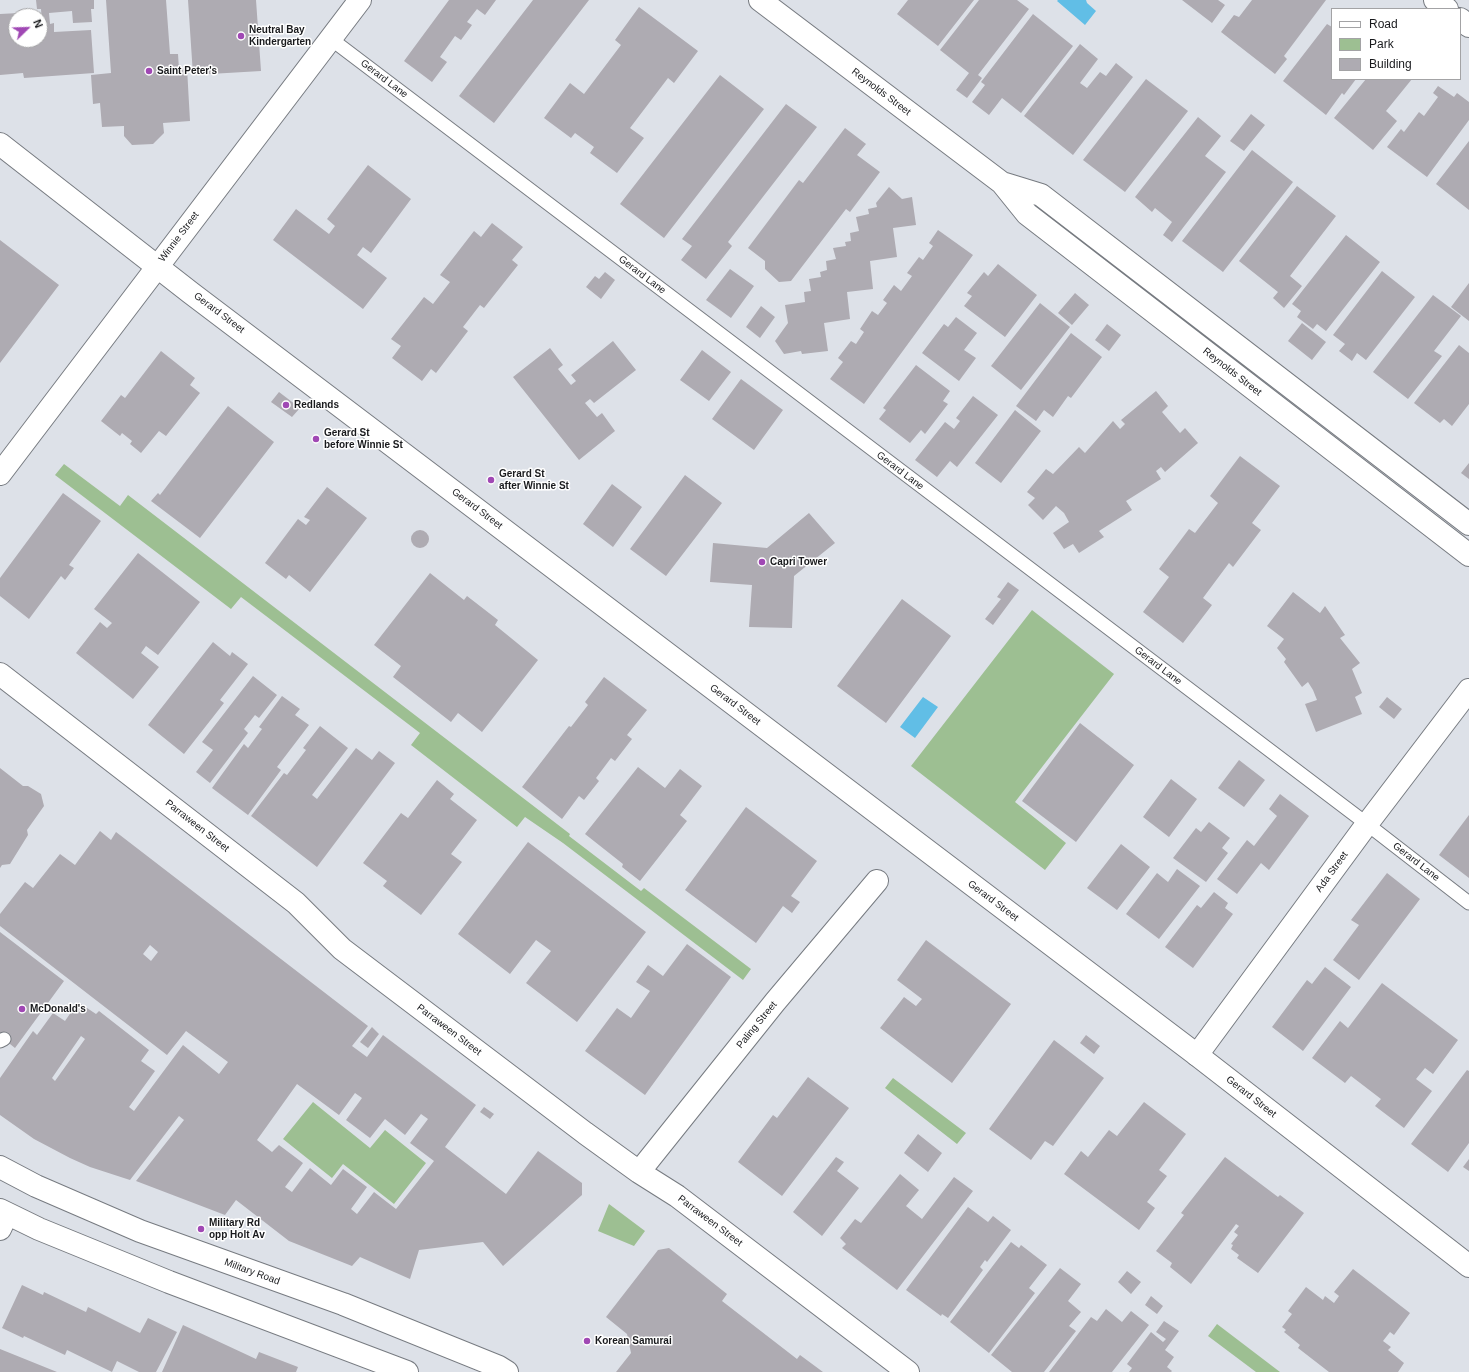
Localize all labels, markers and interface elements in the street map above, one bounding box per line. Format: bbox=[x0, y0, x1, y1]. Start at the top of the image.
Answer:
north arrow bbox=[8, 8, 48, 48]
legend bbox=[1331, 8, 1461, 80]
text: Road bbox=[1369, 17, 1398, 31]
text: N bbox=[31, 18, 45, 30]
place label: Neutral Bay Kindergarten bbox=[249, 24, 311, 48]
marker: Neutral Bay Kindergarten bbox=[236, 31, 246, 41]
text: Park bbox=[1369, 37, 1394, 51]
street label: Gerard Lane bbox=[358, 57, 410, 101]
text: Building bbox=[1369, 57, 1412, 71]
place label: Saint Peter's bbox=[157, 65, 217, 77]
marker: Saint Peter's bbox=[144, 66, 154, 76]
street label: Reynolds Street bbox=[849, 66, 913, 118]
street label: Winnie Street bbox=[156, 209, 202, 265]
street label: Gerard Lane bbox=[616, 253, 668, 297]
street label: Gerard Street bbox=[191, 290, 247, 336]
street label: Reynolds Street bbox=[1200, 345, 1264, 399]
place label: Redlands bbox=[294, 399, 339, 411]
marker: Redlands bbox=[281, 400, 291, 410]
place label: Gerard St before Winnie St bbox=[324, 427, 403, 450]
marker: Gerard St before Winnie St bbox=[311, 434, 321, 444]
street label: Gerard Lane bbox=[874, 449, 926, 493]
place label: Gerard St after Winnie St bbox=[499, 468, 569, 492]
marker: Gerard St after Winnie St bbox=[486, 475, 496, 485]
street label: Gerard Street bbox=[449, 486, 505, 532]
place label: Capri Tower bbox=[770, 556, 827, 568]
marker: Capri Tower bbox=[757, 557, 767, 567]
street label: Gerard Lane bbox=[1132, 644, 1184, 688]
street label: Gerard Street bbox=[707, 682, 763, 728]
street label: Parraween Street bbox=[163, 797, 231, 855]
street label: Gerard Lane bbox=[1390, 840, 1442, 884]
street label: Ada Street bbox=[1313, 849, 1351, 895]
street label: Gerard Street bbox=[965, 878, 1021, 924]
street label: Paling Street bbox=[734, 999, 780, 1051]
street label: Parraween Street bbox=[414, 1002, 484, 1058]
place label: McDonald's bbox=[30, 1003, 86, 1015]
marker: McDonald's bbox=[17, 1004, 27, 1014]
street label: Gerard Street bbox=[1223, 1074, 1279, 1120]
street label: Parraween Street bbox=[675, 1193, 745, 1249]
place label: Military Rd opp Holt Av bbox=[209, 1217, 265, 1240]
marker: Military Rd opp Holt Av bbox=[196, 1224, 206, 1234]
street label: Military Road bbox=[223, 1256, 281, 1288]
place label: Korean Samurai bbox=[595, 1335, 672, 1347]
marker: Korean Samurai bbox=[582, 1336, 592, 1346]

